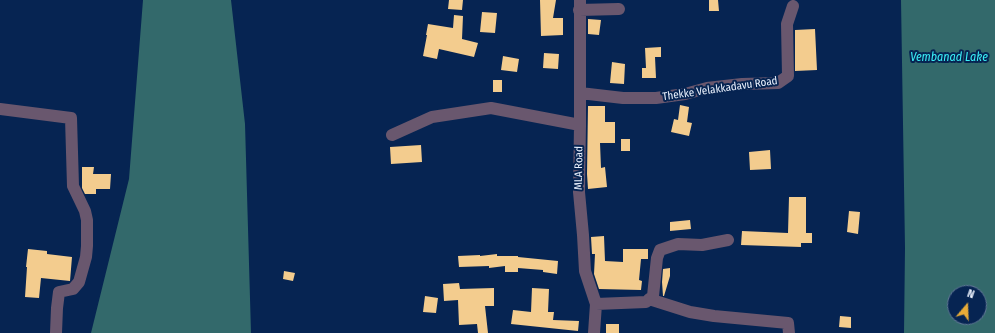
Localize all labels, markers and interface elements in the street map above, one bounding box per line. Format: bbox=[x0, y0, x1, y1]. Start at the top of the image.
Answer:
water label: Vembanad Lake bbox=[910, 51, 988, 65]
street label: Thekke Velakkadavu Road bbox=[662, 74, 778, 104]
street label: MLA Road bbox=[572, 146, 586, 190]
north arrow bbox=[947, 285, 987, 325]
text: N bbox=[966, 287, 976, 301]

